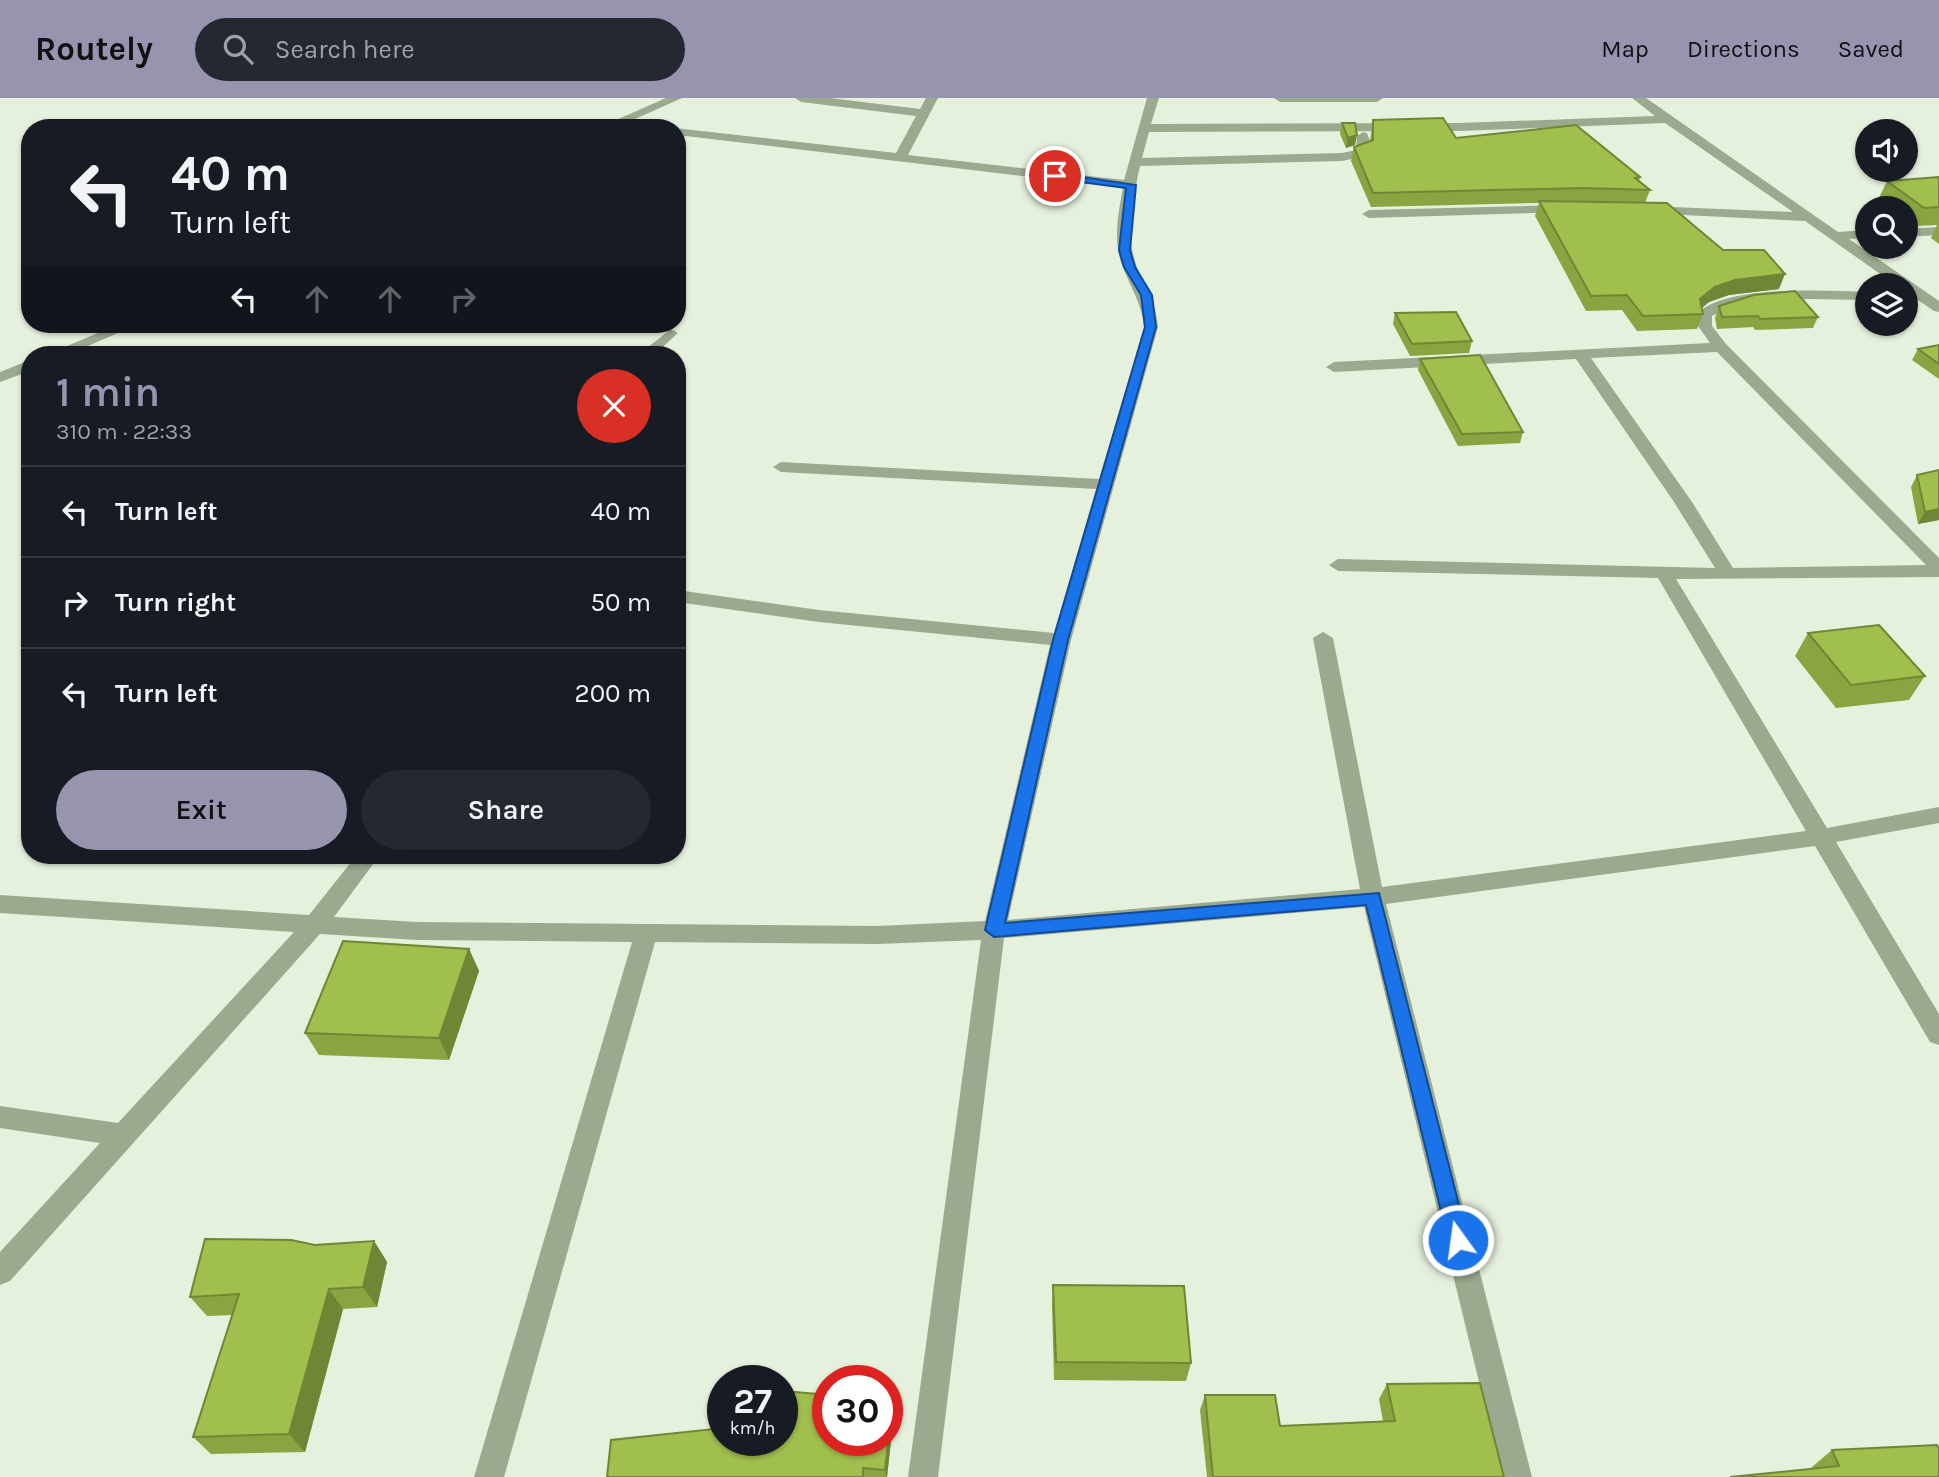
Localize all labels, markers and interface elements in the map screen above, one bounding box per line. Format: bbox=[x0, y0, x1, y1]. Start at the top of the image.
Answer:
search box bbox=[195, 18, 685, 81]
text: Routely bbox=[35, 30, 153, 68]
icon: search bbox=[219, 30, 257, 68]
text: Search here bbox=[275, 34, 415, 65]
text: Map bbox=[1601, 35, 1649, 63]
text: Directions bbox=[1687, 35, 1800, 63]
text: Saved bbox=[1838, 35, 1904, 63]
map controls bbox=[1855, 119, 1918, 336]
button: sound bbox=[1855, 119, 1918, 182]
text: 40 m bbox=[171, 145, 290, 202]
pin bbox=[1025, 146, 1085, 206]
icon: left bbox=[56, 147, 147, 238]
icon: arrive bbox=[1036, 157, 1074, 195]
button: search bbox=[1855, 196, 1918, 259]
text: Turn left bbox=[171, 204, 291, 241]
button: layers bbox=[1855, 273, 1918, 336]
icon: left bbox=[225, 280, 263, 318]
icon: ahead bbox=[298, 280, 336, 318]
icon: ahead bbox=[371, 280, 409, 318]
icon: right bbox=[444, 280, 482, 318]
text: 1 min bbox=[56, 367, 160, 417]
button: close bbox=[577, 369, 651, 443]
text: 310 m · 22:33 bbox=[56, 418, 192, 445]
icon: left bbox=[56, 493, 94, 531]
text: Turn left bbox=[115, 496, 217, 527]
text: 40 m bbox=[591, 496, 651, 527]
icon: right bbox=[56, 584, 94, 622]
text: Turn right bbox=[115, 587, 236, 618]
text: 50 m bbox=[590, 587, 651, 618]
icon: left bbox=[56, 675, 94, 713]
text: Turn left bbox=[115, 678, 217, 709]
text: 200 m bbox=[575, 678, 651, 709]
button: Exit bbox=[56, 770, 347, 850]
button: Share bbox=[361, 770, 651, 850]
position arrow bbox=[1421, 1203, 1495, 1277]
speed limit sign: 30 bbox=[812, 1365, 903, 1456]
text: 27 bbox=[733, 1381, 772, 1422]
text: km/h bbox=[730, 1417, 775, 1439]

